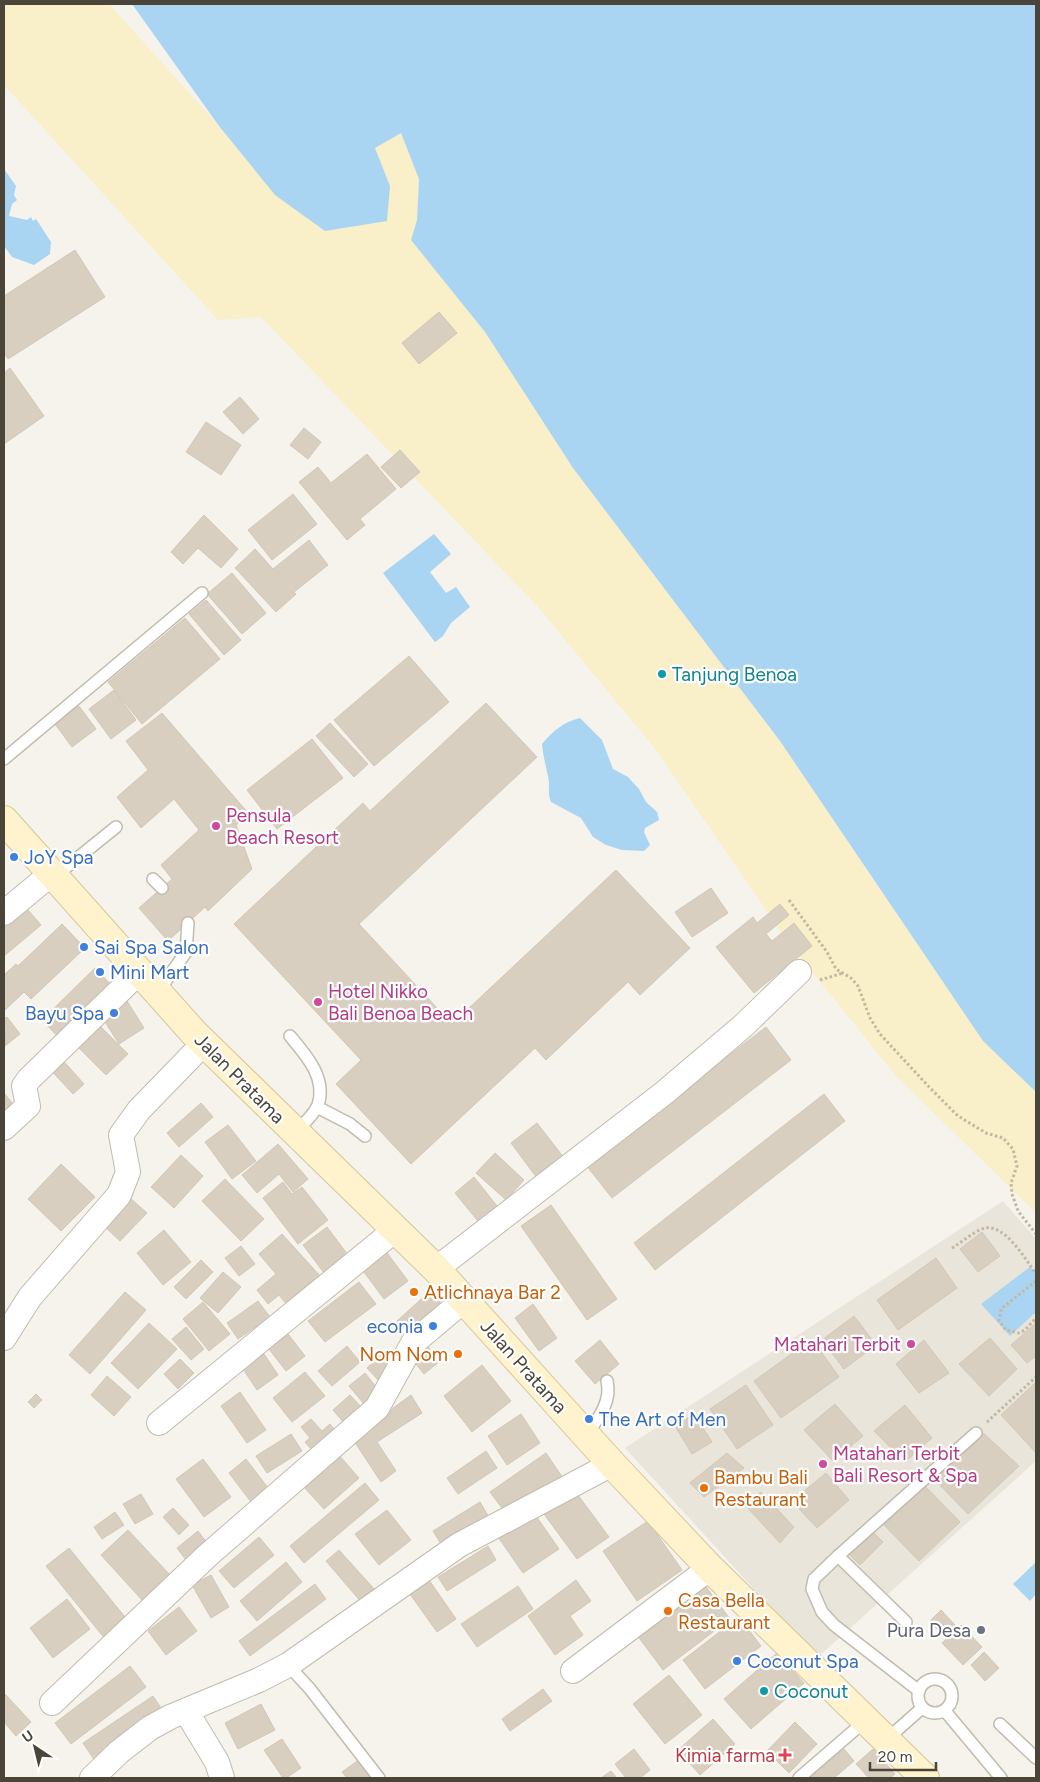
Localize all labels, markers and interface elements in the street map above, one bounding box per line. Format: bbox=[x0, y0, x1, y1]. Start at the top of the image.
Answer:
place label: Tanjung Benoa bbox=[672, 663, 797, 686]
marker: Tanjung Benoa bbox=[656, 668, 668, 680]
place label: Pensula Beach Resort bbox=[226, 804, 339, 849]
marker: Pensula Beach Resort bbox=[210, 820, 222, 832]
place label: JoY Spa bbox=[24, 846, 94, 869]
marker: JoY Spa bbox=[8, 851, 20, 863]
place label: Sai Spa Salon bbox=[94, 936, 209, 959]
marker: Sai Spa Salon bbox=[78, 941, 90, 953]
place label: Mini Mart bbox=[110, 961, 190, 984]
marker: Mini Mart bbox=[94, 966, 106, 978]
place label: Hotel Nikko Bali Benoa Beach bbox=[328, 980, 473, 1025]
marker: Hotel Nikko Bali Benoa Beach bbox=[312, 996, 324, 1008]
place label: Bayu Spa bbox=[25, 1002, 104, 1025]
marker: Bayu Spa bbox=[108, 1007, 120, 1019]
street label: Jalan Pratama bbox=[190, 1028, 290, 1128]
place label: Atlichnaya Bar 2 bbox=[424, 1281, 561, 1304]
marker: Atlichnaya Bar 2 bbox=[408, 1286, 420, 1298]
place label: econia bbox=[367, 1315, 423, 1338]
street label: Jalan Pratama bbox=[475, 1315, 572, 1418]
marker: econia bbox=[427, 1320, 439, 1332]
place label: Matahari Terbit bbox=[774, 1333, 901, 1356]
marker: Matahari Terbit bbox=[905, 1338, 917, 1350]
place label: Nom Nom bbox=[360, 1343, 448, 1366]
marker: Nom Nom bbox=[452, 1348, 464, 1360]
place label: The Art of Men bbox=[599, 1408, 726, 1431]
marker: The Art of Men bbox=[583, 1413, 595, 1425]
place label: Matahari Terbit Bali Resort & Spa bbox=[833, 1442, 978, 1487]
marker: Matahari Terbit Bali Resort & Spa bbox=[817, 1458, 829, 1470]
place label: Bambu Bali Restaurant bbox=[714, 1466, 808, 1511]
marker: Bambu Bali Restaurant bbox=[698, 1482, 710, 1494]
place label: Casa Bella Restaurant bbox=[678, 1589, 770, 1634]
marker: Casa Bella Restaurant bbox=[662, 1605, 674, 1617]
place label: Pura Desa bbox=[887, 1619, 971, 1642]
marker: Pura Desa bbox=[975, 1624, 987, 1636]
place label: Coconut Spa bbox=[747, 1650, 859, 1673]
marker: Coconut Spa bbox=[731, 1655, 743, 1667]
place label: Coconut bbox=[774, 1680, 848, 1703]
marker: Coconut bbox=[758, 1685, 770, 1697]
north arrow bbox=[10, 1722, 60, 1772]
text: U bbox=[19, 1727, 37, 1747]
scale bar bbox=[870, 1740, 936, 1772]
place label: Kimia farma bbox=[675, 1744, 775, 1767]
text: 20 m bbox=[878, 1748, 912, 1766]
marker: Kimia farma bbox=[779, 1749, 791, 1761]

